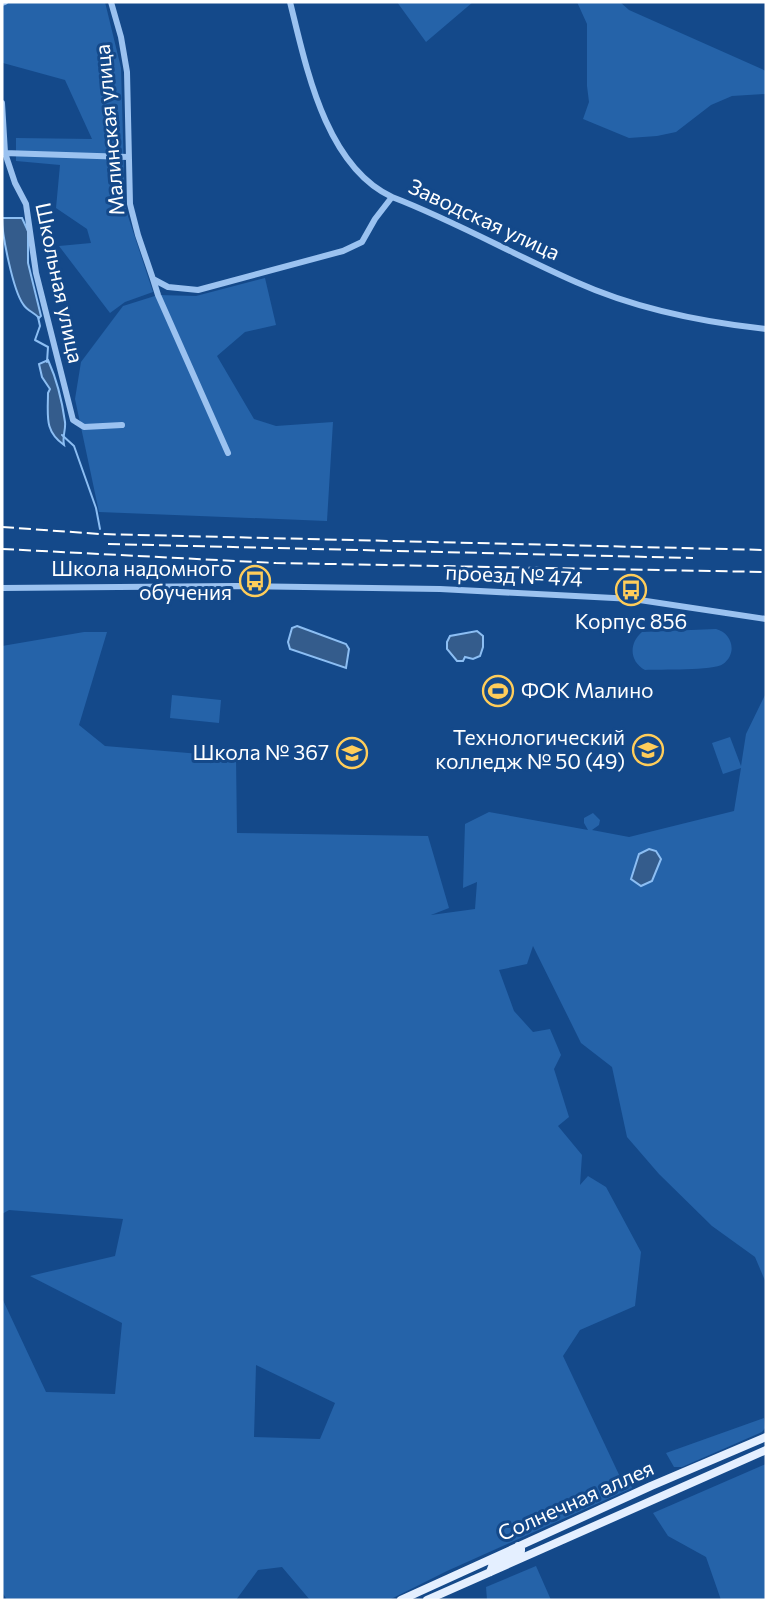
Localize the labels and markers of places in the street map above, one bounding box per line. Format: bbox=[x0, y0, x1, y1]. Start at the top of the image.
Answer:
place label: Школа надомного обучения bbox=[51, 555, 232, 604]
bus stop icon: Школа надомного обучения bbox=[238, 564, 272, 598]
bus stop icon: Корпус 856 bbox=[614, 573, 648, 607]
place label: Корпус 856 bbox=[575, 608, 687, 633]
sports icon: ФОК Малино bbox=[481, 674, 515, 708]
place label: ФОК Малино bbox=[521, 677, 654, 702]
place label: Технологический колледж № 50 (49) bbox=[435, 724, 625, 773]
school or university icon: Технологический колледж № 50 (49) bbox=[631, 733, 665, 767]
school or university icon: Школа № 367 bbox=[335, 736, 369, 770]
place label: Школа № 367 bbox=[193, 739, 329, 764]

